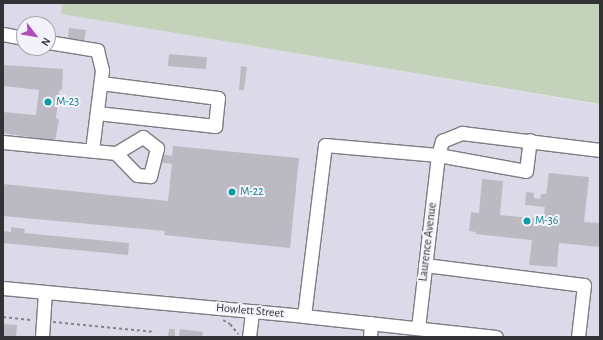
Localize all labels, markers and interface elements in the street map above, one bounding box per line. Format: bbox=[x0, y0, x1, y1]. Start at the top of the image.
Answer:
north arrow bbox=[16, 16, 56, 56]
text: N bbox=[39, 36, 53, 48]
place label: M-23 bbox=[56, 95, 79, 109]
marker: M-23 bbox=[43, 97, 53, 107]
place label: M-22 bbox=[240, 185, 264, 199]
marker: M-22 bbox=[227, 187, 237, 197]
street label: Laurence Avenue bbox=[416, 202, 440, 282]
place label: M-36 bbox=[535, 214, 558, 228]
marker: M-36 bbox=[522, 216, 532, 226]
street label: Howlett Street bbox=[215, 301, 285, 321]

